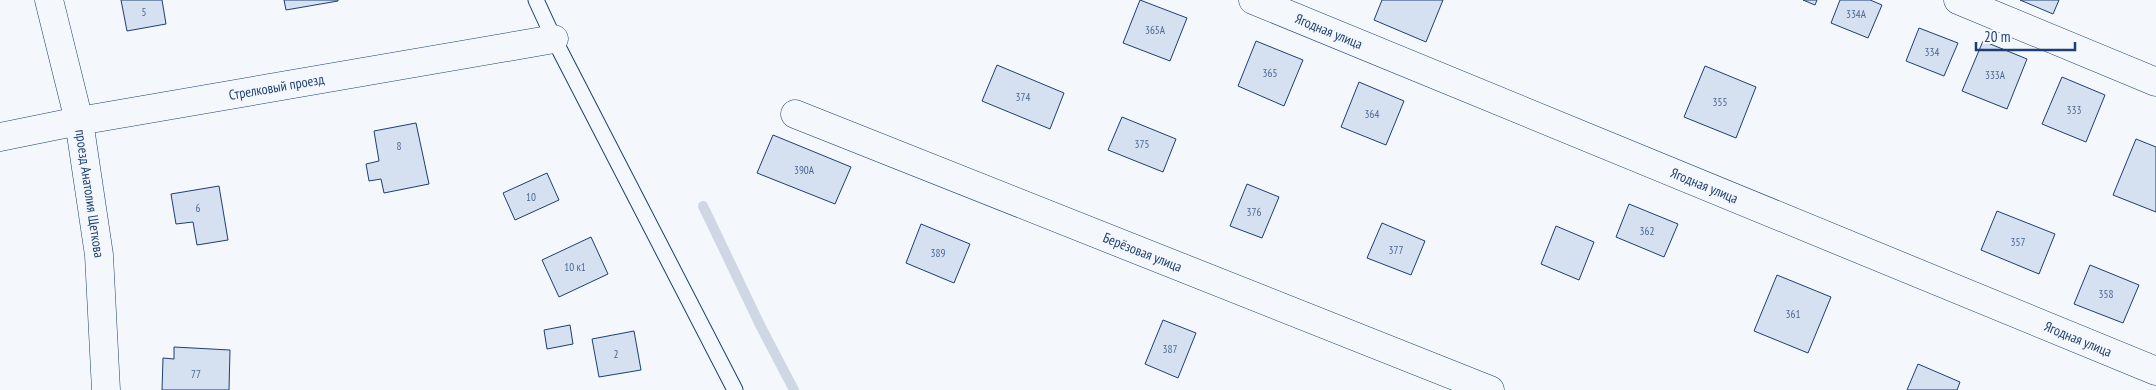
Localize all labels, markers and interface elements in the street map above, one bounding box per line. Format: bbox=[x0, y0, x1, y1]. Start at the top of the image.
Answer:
house number: 5 bbox=[142, 5, 147, 19]
house number: 334А bbox=[1846, 7, 1867, 21]
street label: Ягодная улица bbox=[1292, 9, 1365, 53]
scale bar bbox=[1976, 20, 2075, 52]
house number: 365А bbox=[1145, 23, 1166, 37]
text: 20 m bbox=[1984, 27, 2010, 46]
house number: 334 bbox=[1925, 45, 1939, 59]
house number: 365 bbox=[1263, 66, 1277, 80]
house number: 333А bbox=[1985, 68, 2006, 82]
street label: Стрелковый проезд bbox=[227, 70, 325, 104]
house number: 374 bbox=[1016, 90, 1030, 104]
house number: 355 bbox=[1713, 95, 1727, 109]
house number: 333 bbox=[2067, 103, 2081, 117]
house number: 364 bbox=[1365, 107, 1379, 121]
street label: проезд Анатолия Щеткова bbox=[71, 128, 108, 259]
house number: 375 bbox=[1135, 137, 1149, 151]
house number: 8 bbox=[397, 139, 402, 153]
house number: 390А bbox=[794, 163, 815, 177]
street label: Ягодная улица bbox=[1668, 164, 1741, 207]
house number: 10 bbox=[526, 190, 536, 204]
house number: 6 bbox=[196, 201, 201, 215]
house number: 376 bbox=[1247, 205, 1261, 219]
house number: 362 bbox=[1640, 224, 1654, 238]
street label: Берёзовая улица bbox=[1101, 228, 1185, 276]
house number: 357 bbox=[2011, 235, 2025, 249]
house number: 377 bbox=[1389, 243, 1403, 257]
house number: 389 bbox=[931, 246, 945, 260]
house number: 10 к1 bbox=[564, 260, 586, 274]
house number: 358 bbox=[2099, 287, 2113, 301]
house number: 361 bbox=[1786, 307, 1800, 321]
street label: Ягодная улица bbox=[2042, 317, 2115, 361]
house number: 387 bbox=[1163, 342, 1177, 356]
house number: 2 bbox=[614, 347, 619, 361]
house number: 77 bbox=[191, 367, 201, 381]

